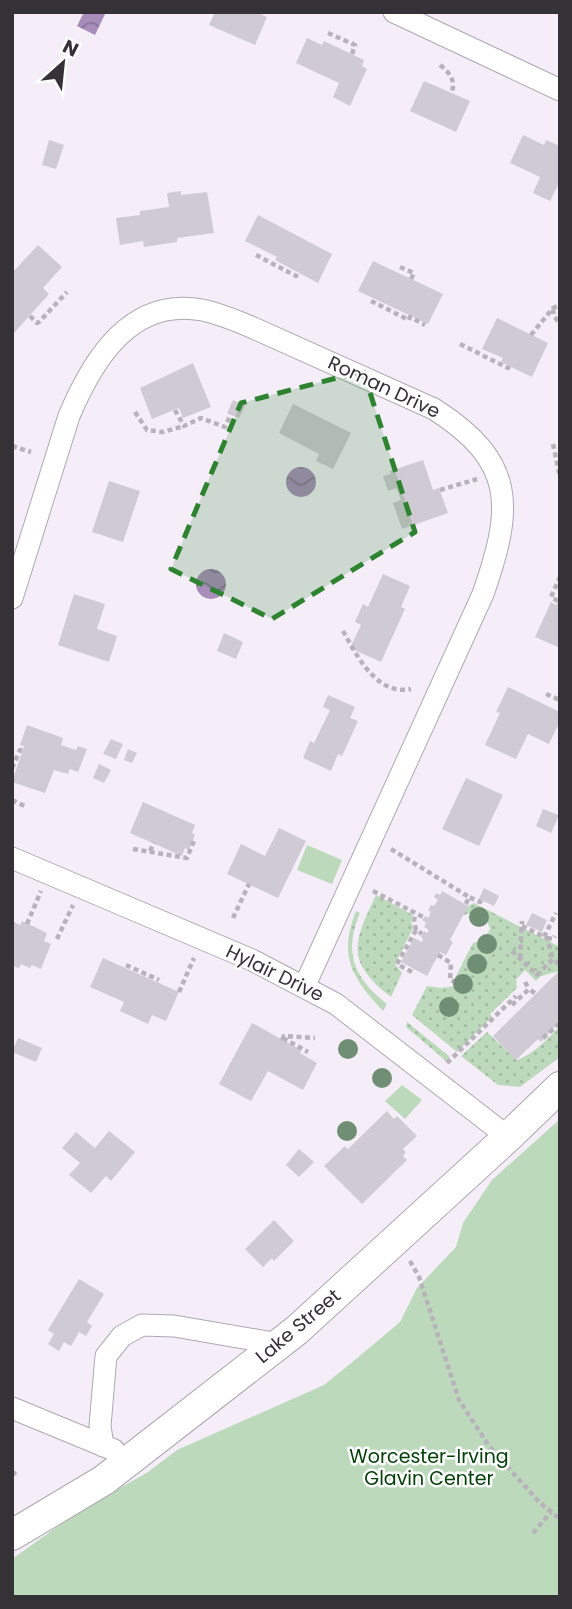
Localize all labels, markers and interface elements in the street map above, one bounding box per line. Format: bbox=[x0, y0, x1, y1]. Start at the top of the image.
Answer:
north arrow bbox=[28, 28, 98, 98]
text: N bbox=[58, 33, 83, 64]
street label: Roman Drive bbox=[323, 349, 445, 425]
street label: Hylair Drive bbox=[222, 938, 328, 1008]
street label: Lake Street bbox=[250, 1282, 346, 1370]
park label: Worcester-Irving Glavin Center bbox=[349, 1443, 509, 1492]

